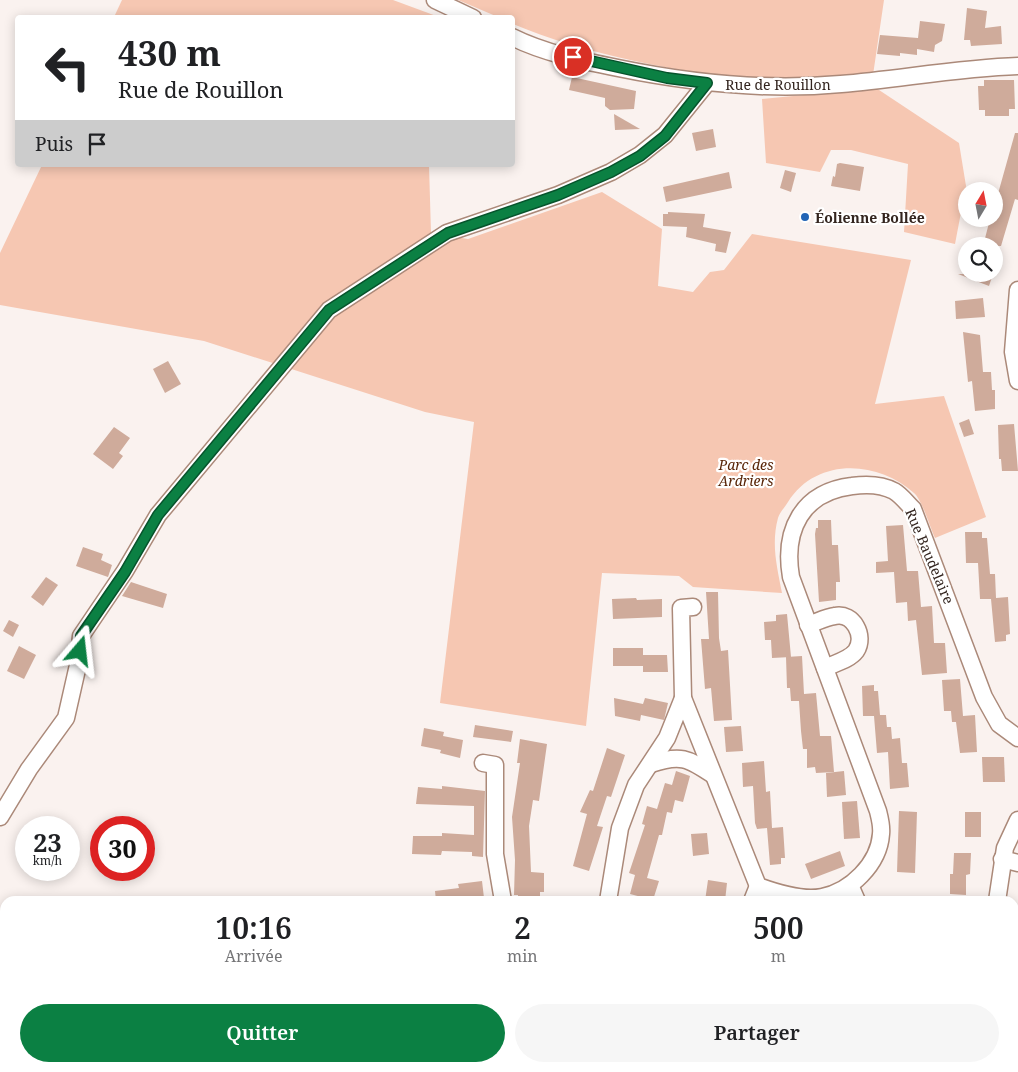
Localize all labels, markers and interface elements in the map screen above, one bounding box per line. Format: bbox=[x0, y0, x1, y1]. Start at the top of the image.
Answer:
text: 430 m bbox=[118, 29, 221, 76]
icon: left bbox=[35, 35, 100, 100]
pin bbox=[552, 36, 594, 78]
icon: arrive bbox=[559, 43, 587, 71]
text: Rue de Rouillon bbox=[118, 74, 284, 104]
street label: Rue de Rouillon bbox=[725, 75, 831, 94]
icon: arrive bbox=[83, 130, 111, 158]
text: Puis bbox=[35, 131, 73, 157]
north arrow bbox=[958, 182, 1002, 228]
map controls bbox=[958, 182, 1003, 282]
place label: Éolienne Bollée bbox=[815, 208, 925, 227]
marker: Éolienne Bollée bbox=[799, 211, 811, 223]
button: search bbox=[958, 237, 1003, 282]
park label: Parc des Ardriers bbox=[717, 455, 774, 490]
street label: Rue Baudelaire bbox=[901, 505, 959, 607]
position arrow bbox=[53, 624, 105, 676]
speed limit sign: 30 bbox=[90, 816, 155, 881]
text: 23 bbox=[33, 825, 62, 859]
text: km/h bbox=[33, 852, 62, 869]
text: 10:16 bbox=[215, 907, 292, 948]
text: 2 bbox=[514, 907, 531, 948]
text: 500 bbox=[753, 907, 804, 948]
text: Arrivée bbox=[225, 945, 282, 967]
text: min bbox=[507, 945, 538, 967]
text: m bbox=[771, 945, 786, 967]
button: Quitter bbox=[20, 1004, 505, 1062]
button: Partager bbox=[515, 1004, 999, 1062]

